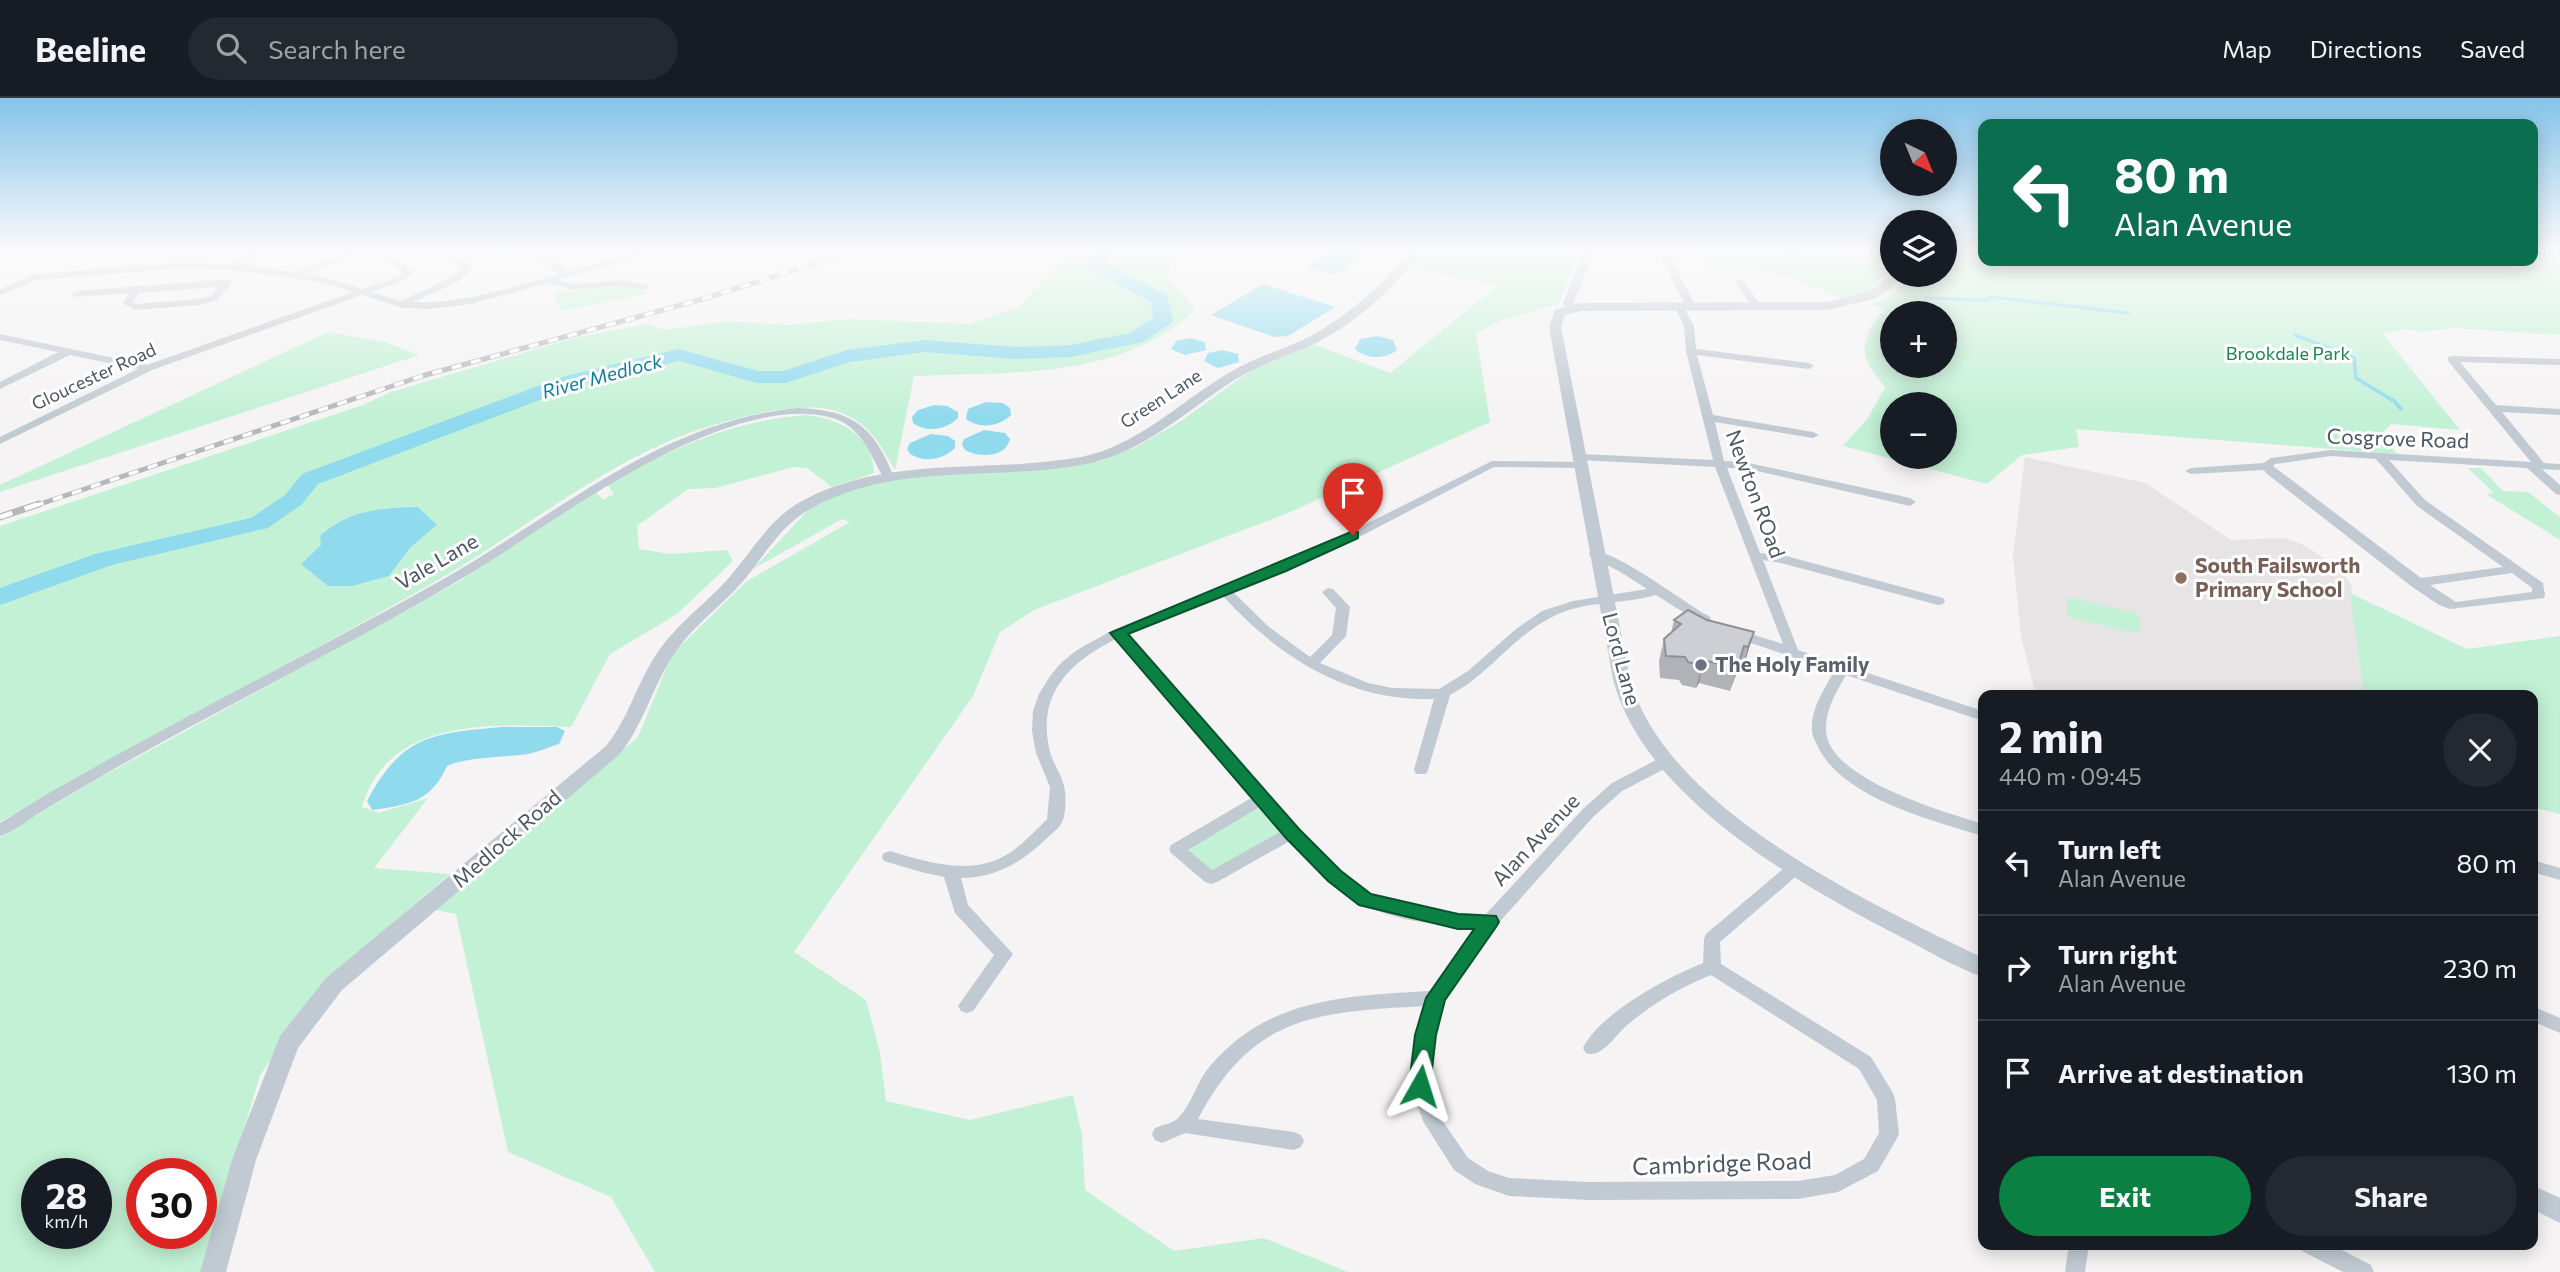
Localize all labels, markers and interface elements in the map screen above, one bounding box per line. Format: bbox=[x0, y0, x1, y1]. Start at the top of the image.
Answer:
search box bbox=[188, 17, 678, 80]
text: Beeline bbox=[35, 28, 146, 69]
icon: search bbox=[212, 29, 250, 67]
text: Search here bbox=[268, 33, 406, 64]
text: Map bbox=[2222, 34, 2272, 63]
text: Directions bbox=[2310, 34, 2422, 63]
text: Saved bbox=[2460, 34, 2525, 63]
north arrow bbox=[1880, 119, 1956, 196]
map controls bbox=[1880, 119, 1957, 469]
text: 80 m bbox=[2114, 143, 2229, 203]
icon: left bbox=[1999, 147, 2090, 238]
text: Alan Avenue bbox=[2114, 203, 2292, 243]
button: layers bbox=[1880, 210, 1957, 287]
button: + bbox=[1880, 301, 1957, 378]
street label: Gloucester Road bbox=[28, 338, 159, 414]
park label: Brookdale Park bbox=[2226, 342, 2350, 364]
water label: River Medlock bbox=[539, 348, 665, 403]
street label: Green Lane bbox=[1116, 364, 1205, 433]
button: − bbox=[1880, 392, 1957, 469]
street label: Cosgrove Road bbox=[2326, 423, 2470, 452]
street label: Newton ROad bbox=[1722, 426, 1791, 561]
pin bbox=[1323, 463, 1383, 535]
icon: arrive bbox=[1334, 474, 1372, 512]
street label: Vale Lane bbox=[391, 527, 482, 594]
place label: South Failsworth Primary School bbox=[2195, 552, 2360, 601]
marker: South Failsworth Primary School bbox=[2173, 570, 2189, 586]
street label: Lord Lane bbox=[1598, 610, 1647, 708]
place label: The Holy Family bbox=[1715, 651, 1870, 676]
marker: The Holy Family bbox=[1693, 657, 1709, 673]
text: 2 min bbox=[1999, 710, 2104, 762]
button: close bbox=[2443, 713, 2517, 787]
text: 440 m · 09:45 bbox=[1999, 762, 2142, 790]
street label: Medlock Road bbox=[447, 784, 566, 892]
street label: Alan Avenue bbox=[1486, 788, 1584, 890]
text: Turn left bbox=[2058, 833, 2161, 864]
icon: left bbox=[1999, 844, 2037, 882]
text: 80 m bbox=[2457, 847, 2517, 878]
text: Alan Avenue bbox=[2058, 864, 2186, 892]
text: Turn right bbox=[2058, 938, 2177, 969]
icon: right bbox=[1999, 949, 2037, 987]
text: 230 m bbox=[2443, 952, 2517, 983]
text: Alan Avenue bbox=[2058, 969, 2186, 997]
position arrow bbox=[1383, 1049, 1457, 1123]
icon: arrive bbox=[1999, 1054, 2037, 1092]
text: Arrive at destination bbox=[2058, 1057, 2304, 1088]
text: 130 m bbox=[2446, 1057, 2517, 1088]
street label: Cambridge Road bbox=[1632, 1145, 1812, 1180]
button: Exit bbox=[1999, 1156, 2251, 1236]
button: Share bbox=[2265, 1156, 2517, 1236]
speed limit sign: 30 bbox=[126, 1158, 217, 1249]
text: 28 bbox=[46, 1173, 87, 1216]
text: km/h bbox=[45, 1210, 88, 1232]

